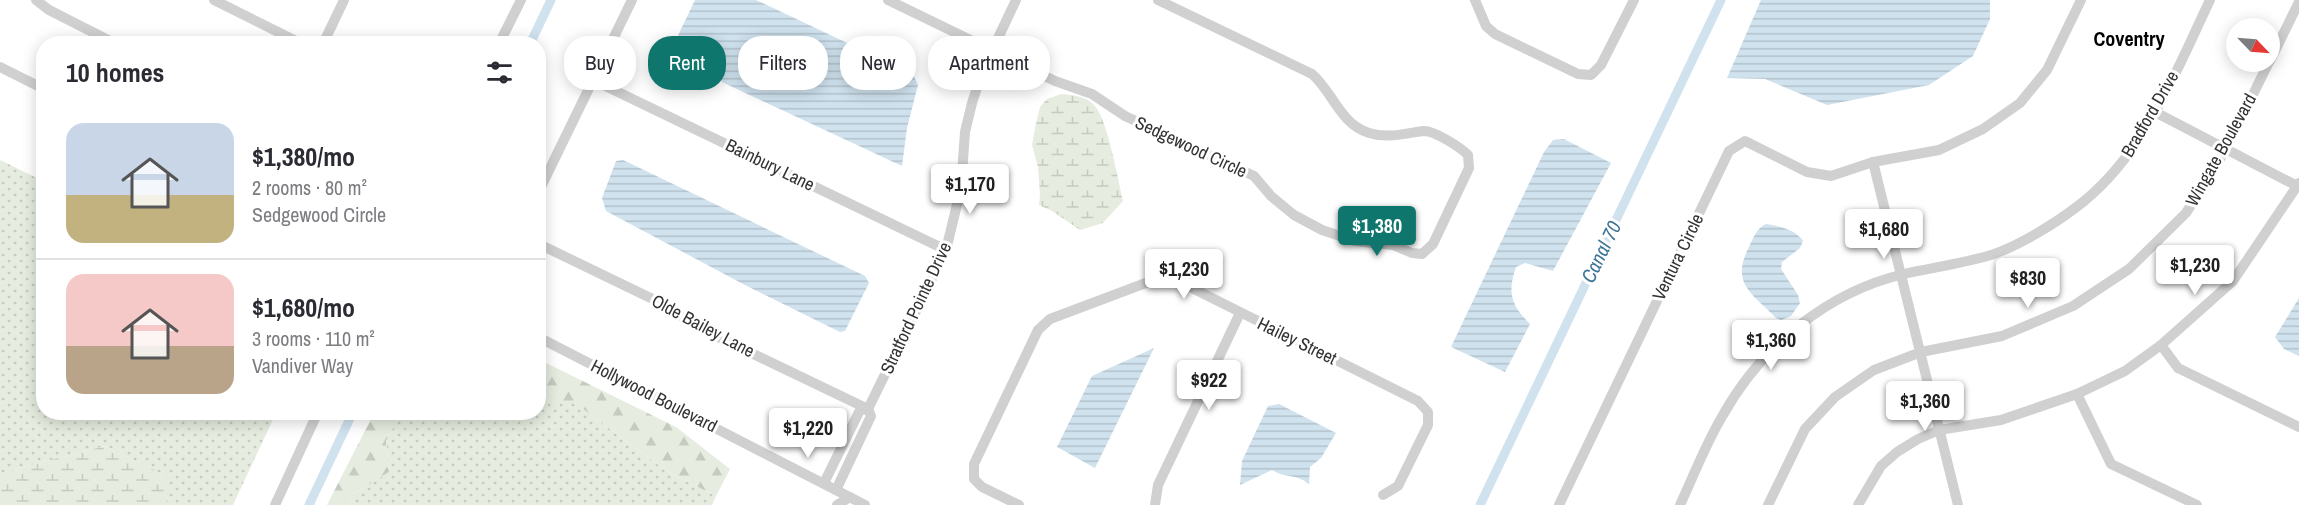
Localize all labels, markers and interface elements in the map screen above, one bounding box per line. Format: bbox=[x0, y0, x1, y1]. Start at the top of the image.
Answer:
north arrow bbox=[2226, 18, 2280, 72]
map controls bbox=[2226, 18, 2280, 72]
district label: Coventry bbox=[2093, 25, 2165, 52]
chip: Buy bbox=[564, 36, 636, 90]
chip: Rent bbox=[648, 36, 726, 90]
chip: Filters bbox=[738, 36, 828, 90]
chip: New bbox=[840, 36, 916, 90]
chip: Apartment bbox=[928, 36, 1050, 90]
text: 10 homes bbox=[66, 55, 164, 90]
icon: filters bbox=[483, 56, 516, 89]
street label: Bradford Drive bbox=[2115, 66, 2184, 162]
street label: Wingate Boulevard bbox=[2179, 89, 2262, 211]
street label: Sedgewood Circle bbox=[1131, 110, 1251, 183]
street label: Bainbury Lane bbox=[722, 132, 819, 197]
text: $1,380/mo bbox=[252, 139, 355, 174]
icon: home bbox=[114, 147, 186, 219]
pin: $1,170 bbox=[921, 164, 1019, 215]
text: $1,170 bbox=[945, 170, 995, 197]
text: 2 rooms · 80 m² bbox=[252, 174, 367, 201]
text: Sedgewood Circle bbox=[252, 201, 386, 228]
pin: $1,380 bbox=[1328, 206, 1426, 257]
street label: Ventura Circle bbox=[1646, 209, 1709, 304]
pin: $1,680 bbox=[1835, 209, 1933, 260]
text: $1,380 bbox=[1352, 212, 1402, 239]
text: $1,680 bbox=[1859, 215, 1909, 242]
water label: Canal 70 bbox=[1574, 216, 1627, 287]
street label: Stratford Pointe Drive bbox=[874, 238, 957, 378]
pin: $1,230 bbox=[2146, 245, 2244, 296]
pin: $1,230 bbox=[1135, 249, 1233, 300]
text: $1,230 bbox=[2170, 251, 2220, 278]
text: $1,230 bbox=[1159, 255, 1209, 282]
pin: $830 bbox=[1992, 258, 2064, 309]
text: $830 bbox=[2010, 264, 2046, 291]
street label: Olde Bailey Lane bbox=[647, 288, 759, 363]
text: $1,680/mo bbox=[252, 290, 355, 325]
icon: home bbox=[114, 298, 186, 370]
street label: Hailey Street bbox=[1253, 311, 1341, 370]
pin: $1,360 bbox=[1722, 320, 1820, 371]
text: 3 rooms · 110 m² bbox=[252, 325, 375, 352]
text: $1,360 bbox=[1746, 326, 1796, 353]
text: Vandiver Way bbox=[252, 352, 353, 379]
street label: Hollywood Boulevard bbox=[587, 353, 722, 438]
pin: $922 bbox=[1173, 360, 1245, 411]
text: $922 bbox=[1191, 366, 1227, 393]
pin: $1,360 bbox=[1876, 381, 1974, 432]
text: $1,360 bbox=[1900, 387, 1950, 414]
pin: $1,220 bbox=[759, 408, 857, 459]
text: $1,220 bbox=[783, 414, 833, 441]

